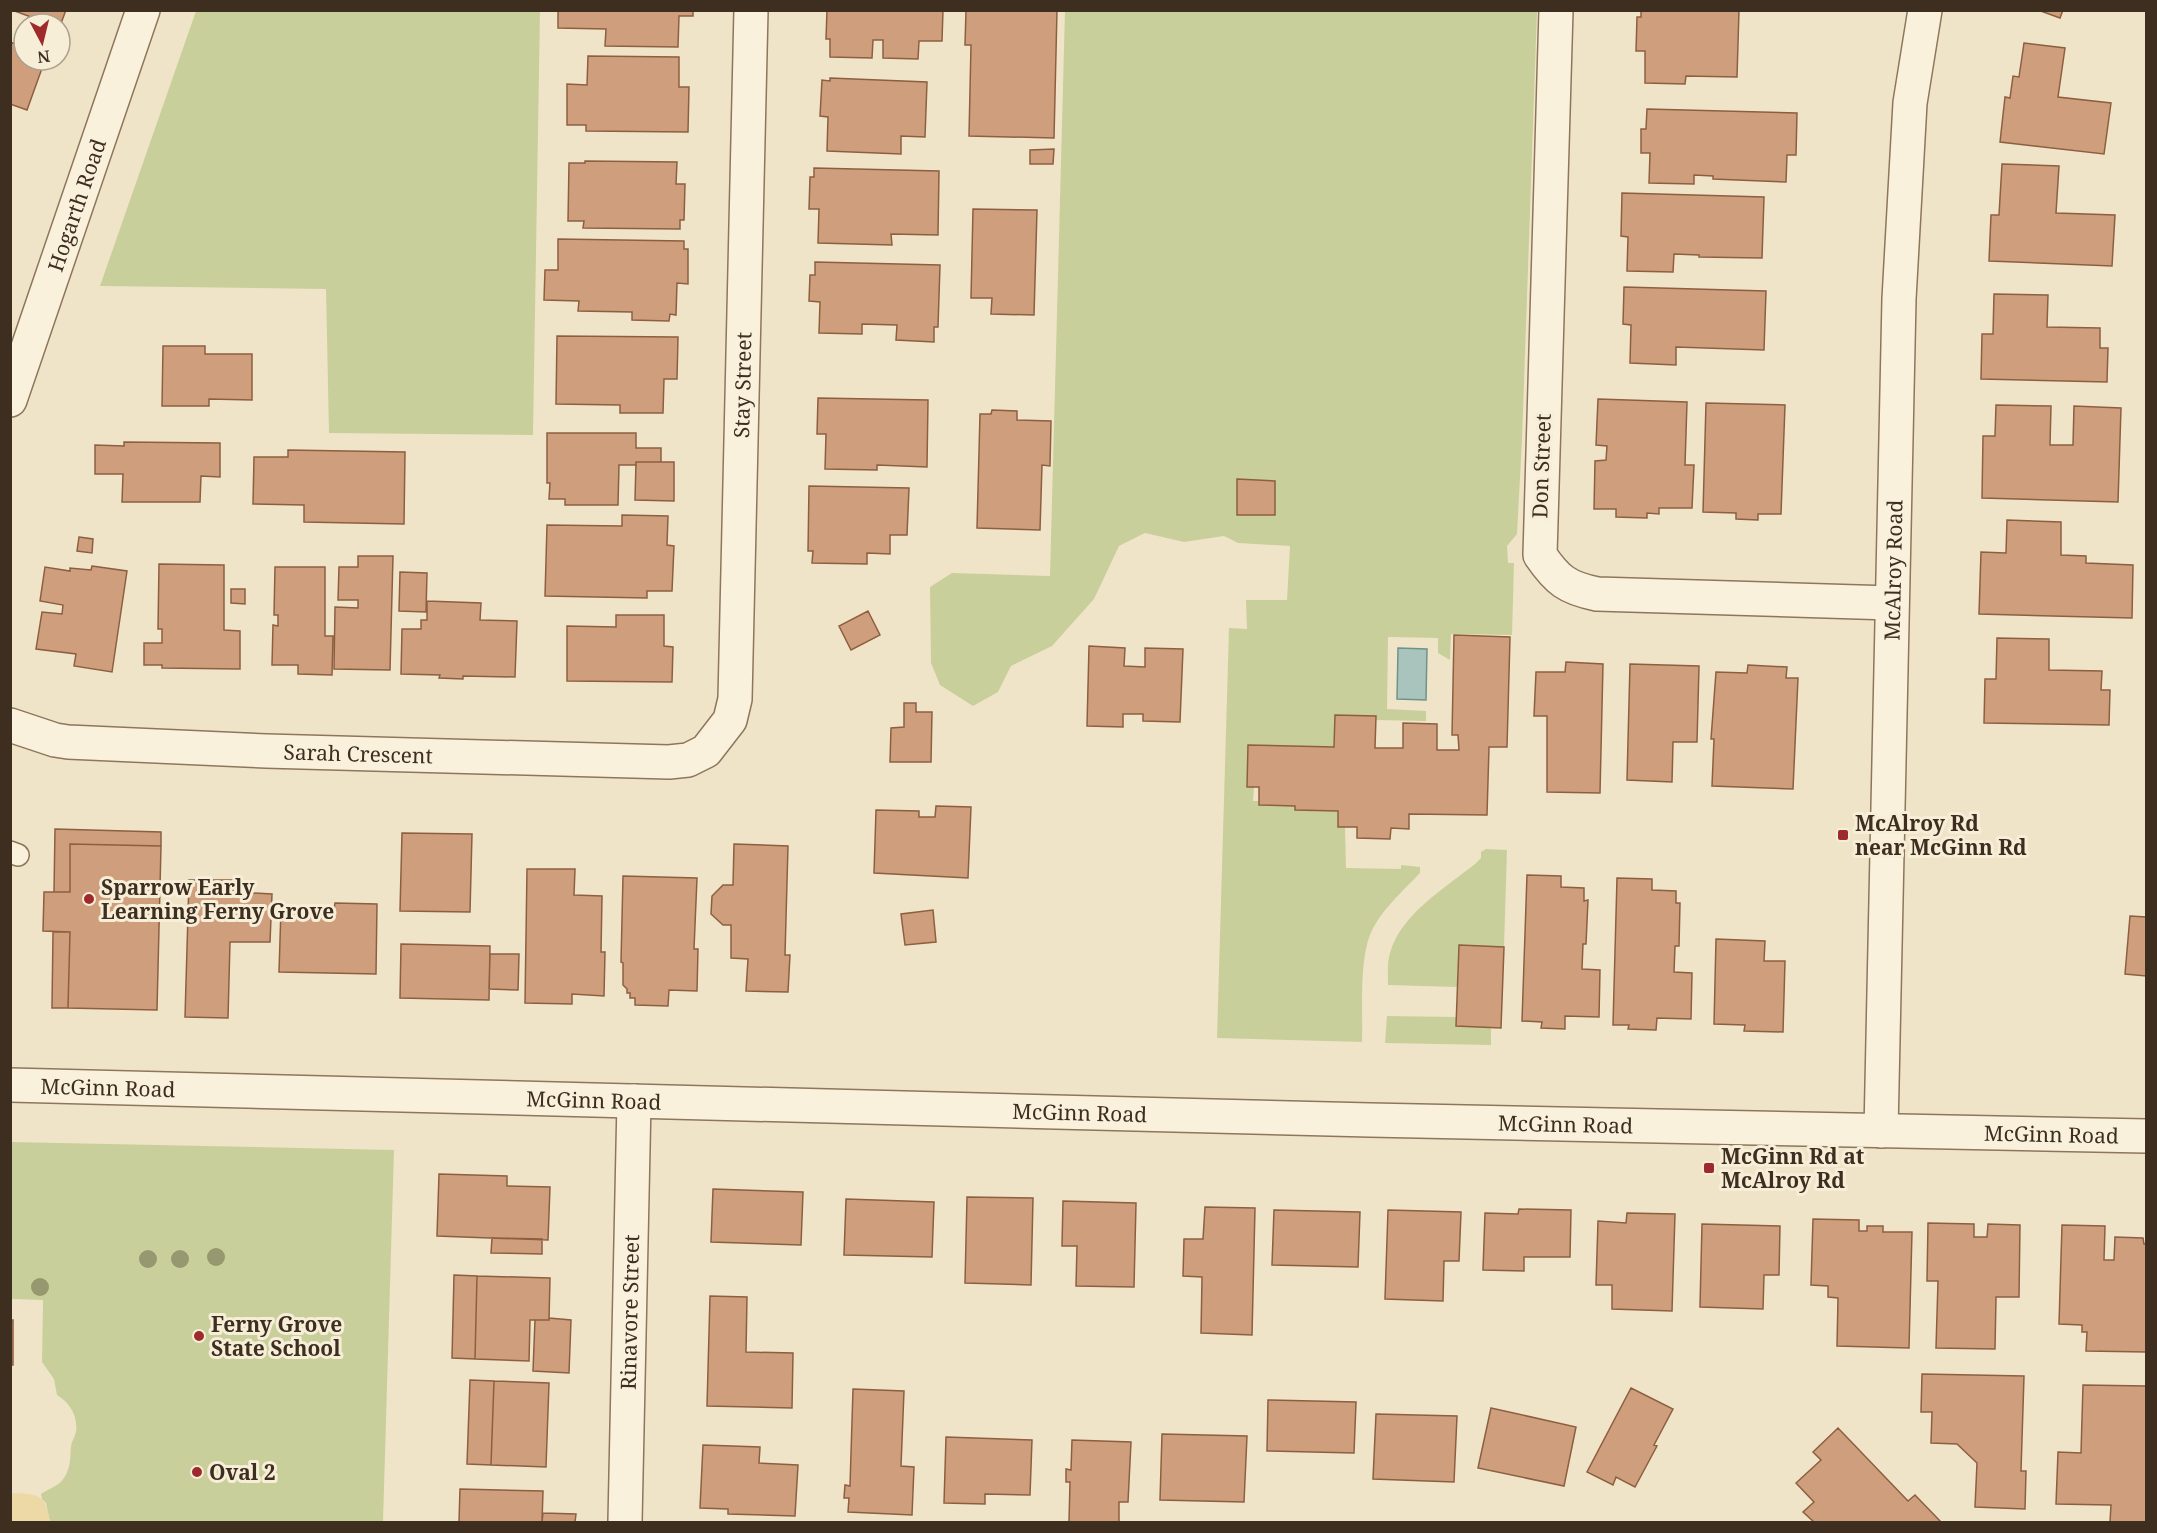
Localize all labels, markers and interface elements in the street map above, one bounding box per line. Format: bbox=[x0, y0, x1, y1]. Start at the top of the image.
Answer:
north arrow bbox=[12, 12, 72, 72]
text: N bbox=[36, 45, 51, 69]
street label: Hogarth Road bbox=[41, 135, 112, 275]
street label: Stay Street bbox=[727, 332, 758, 438]
street label: Don Street bbox=[1525, 413, 1557, 519]
street label: McAlroy Road bbox=[1878, 499, 1909, 641]
street label: Sarah Crescent bbox=[283, 737, 433, 770]
place label: McAlroy Rd near McGinn Rd bbox=[1855, 809, 2027, 861]
marker: McAlroy Rd near McGinn Rd bbox=[1836, 828, 1850, 842]
place label: Sparrow Early Learning Ferny Grove bbox=[101, 873, 334, 925]
marker: Sparrow Early Learning Ferny Grove bbox=[82, 892, 96, 906]
street label: McGinn Road bbox=[40, 1072, 176, 1103]
street label: McGinn Road bbox=[526, 1084, 662, 1116]
street label: McGinn Road bbox=[1012, 1097, 1148, 1128]
street label: McGinn Road bbox=[1498, 1109, 1633, 1139]
street label: McGinn Road bbox=[1984, 1119, 2119, 1149]
place label: McGinn Rd at McAlroy Rd bbox=[1721, 1142, 1865, 1194]
marker: McGinn Rd at McAlroy Rd bbox=[1702, 1161, 1716, 1175]
street label: Rinavore Street bbox=[614, 1234, 645, 1390]
place label: Ferny Grove State School bbox=[211, 1310, 342, 1362]
marker: Ferny Grove State School bbox=[192, 1329, 206, 1343]
place label: Oval 2 bbox=[209, 1458, 276, 1486]
marker: Oval 2 bbox=[190, 1465, 204, 1479]

